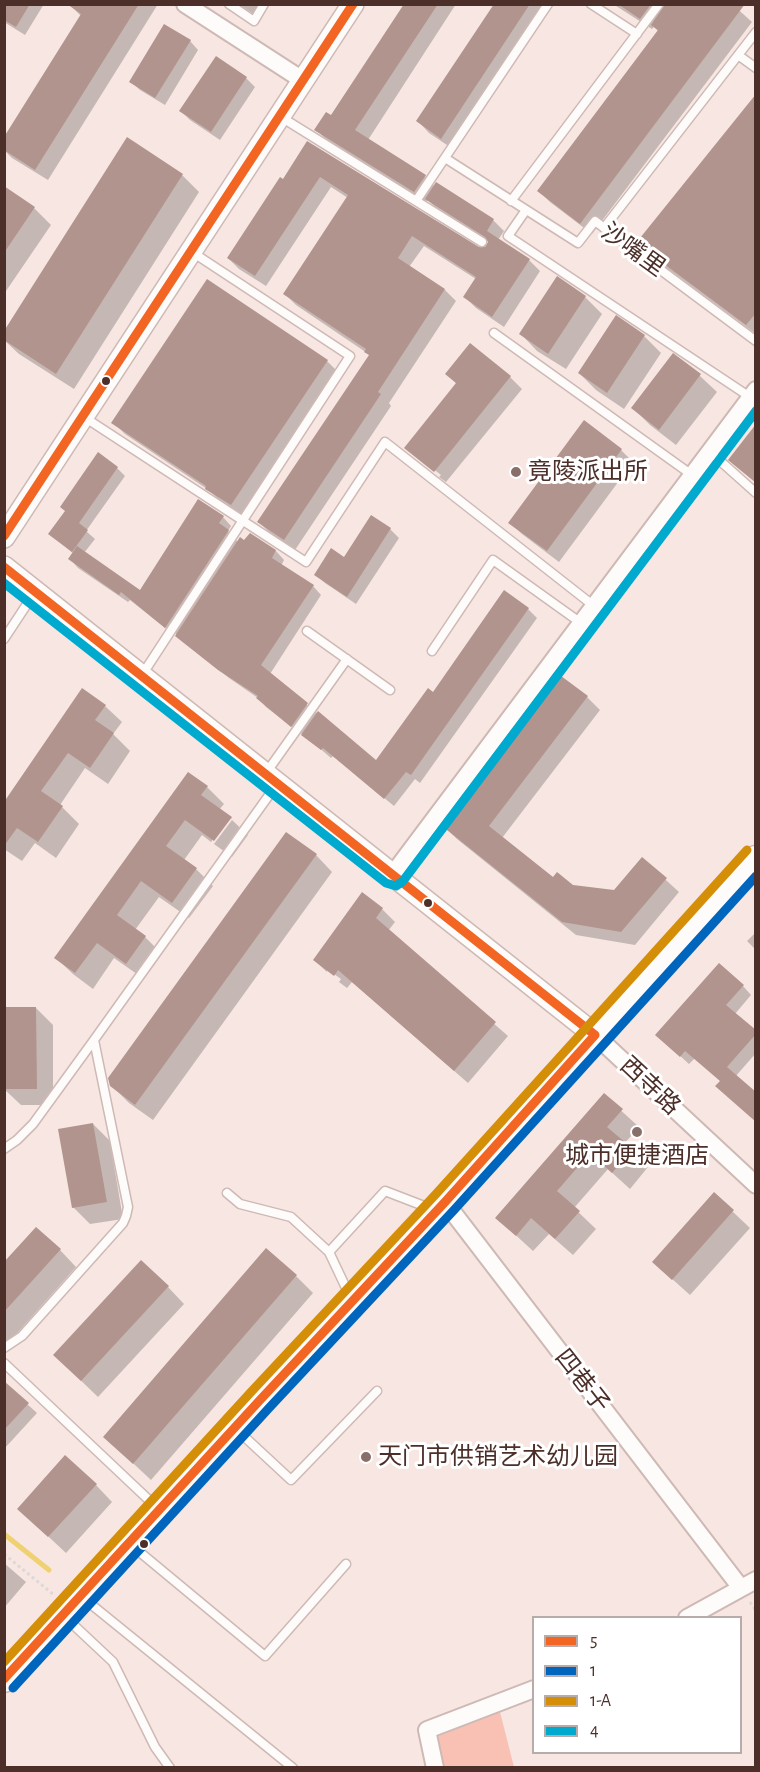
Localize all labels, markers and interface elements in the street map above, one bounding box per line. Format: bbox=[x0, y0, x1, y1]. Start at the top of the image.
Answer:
street label: 沙嘴里 bbox=[595, 217, 671, 283]
unlabelled marker bbox=[100, 375, 112, 387]
place label: 竟陵派出所 bbox=[528, 458, 648, 486]
marker: 竟陵派出所 bbox=[509, 465, 523, 479]
unlabelled marker bbox=[422, 897, 434, 909]
street label: 西寺路 bbox=[614, 1051, 686, 1121]
marker: 城市便捷酒店 bbox=[630, 1125, 644, 1139]
place label: 城市便捷酒店 bbox=[565, 1142, 709, 1170]
street label: 四巷子 bbox=[548, 1344, 616, 1418]
place label: 天门市供销艺术幼儿园 bbox=[378, 1443, 618, 1471]
marker: 天门市供销艺术幼儿园 bbox=[359, 1450, 373, 1464]
unlabelled marker bbox=[138, 1538, 150, 1550]
legend bbox=[532, 1616, 742, 1754]
text: 5 bbox=[590, 1632, 598, 1650]
text: 1 bbox=[590, 1662, 596, 1680]
text: 1-A bbox=[590, 1692, 611, 1710]
text: 4 bbox=[590, 1722, 599, 1740]

